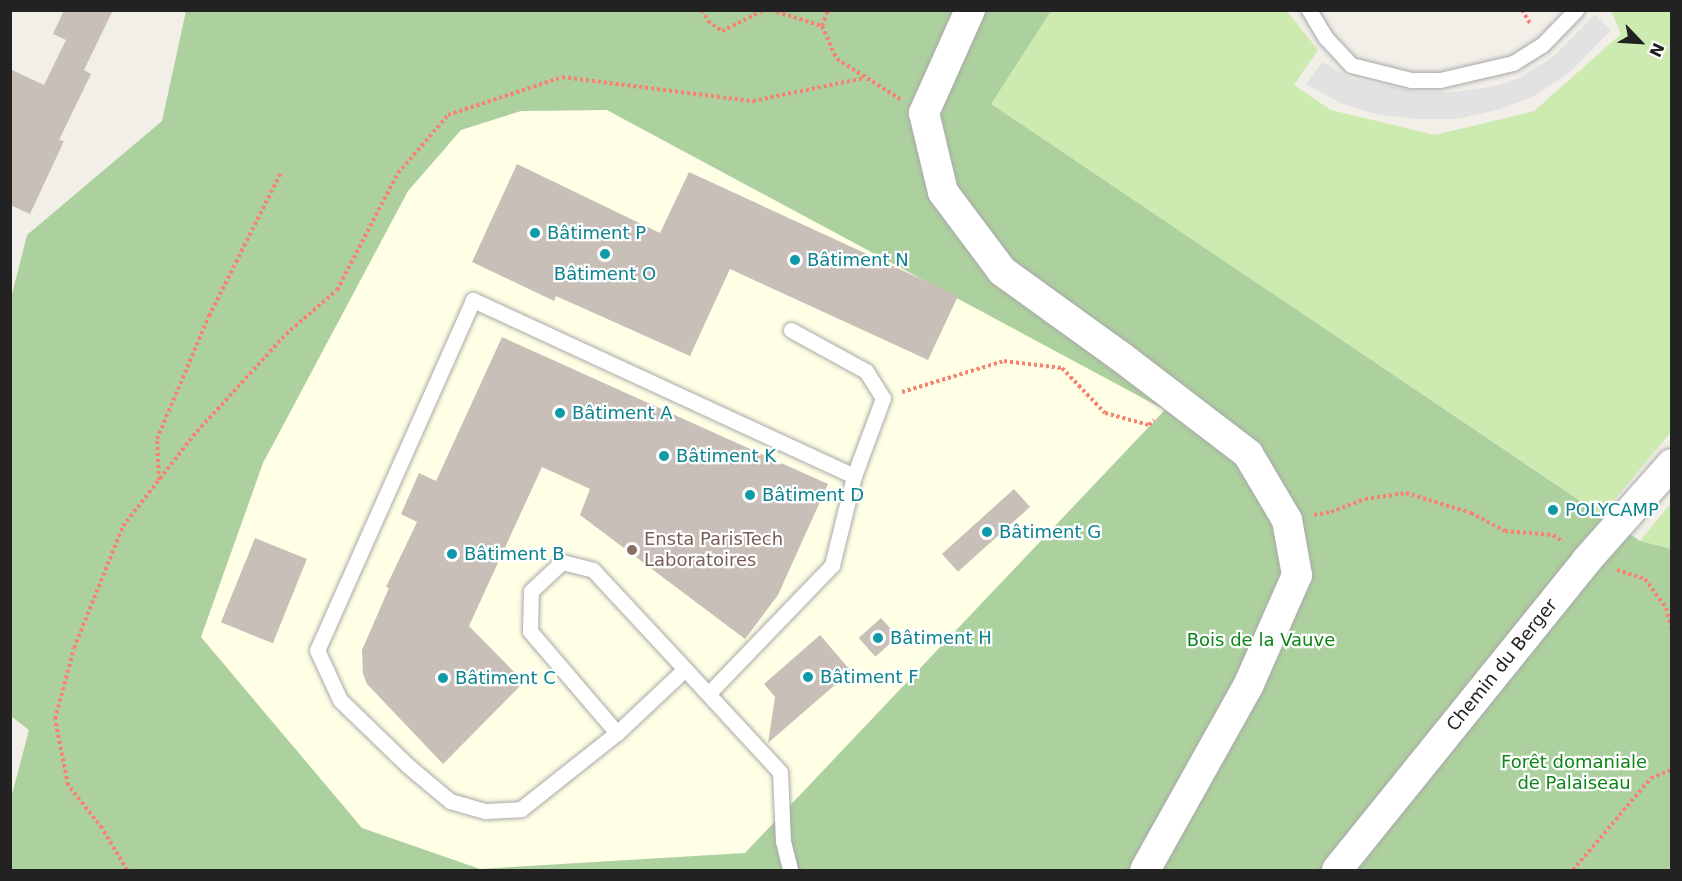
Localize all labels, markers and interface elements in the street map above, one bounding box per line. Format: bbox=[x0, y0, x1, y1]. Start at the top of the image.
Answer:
north arrow bbox=[1610, 12, 1670, 72]
text: N bbox=[1645, 40, 1668, 60]
place label: Bâtiment P bbox=[547, 222, 646, 244]
marker: Bâtiment P bbox=[528, 226, 542, 240]
marker: Bâtiment O bbox=[598, 247, 612, 261]
place label: Bâtiment N bbox=[807, 249, 909, 271]
marker: Bâtiment N bbox=[788, 253, 802, 267]
place label: Bâtiment O bbox=[554, 263, 656, 285]
place label: Bâtiment A bbox=[572, 402, 673, 424]
marker: Bâtiment A bbox=[553, 406, 567, 420]
place label: Bâtiment K bbox=[676, 445, 776, 467]
marker: Bâtiment K bbox=[657, 449, 671, 463]
place label: Bâtiment D bbox=[762, 484, 864, 506]
marker: Bâtiment D bbox=[743, 488, 757, 502]
place label: POLYCAMP bbox=[1565, 499, 1659, 521]
marker: POLYCAMP bbox=[1546, 503, 1560, 517]
place label: Bâtiment G bbox=[999, 521, 1101, 543]
marker: Bâtiment G bbox=[980, 525, 994, 539]
place label: Ensta ParisTech Laboratoires bbox=[644, 529, 783, 572]
place label: Bâtiment B bbox=[464, 543, 565, 565]
marker: Ensta ParisTech Laboratoires bbox=[625, 543, 639, 557]
marker: Bâtiment B bbox=[445, 547, 459, 561]
street label: Chemin du Berger bbox=[1442, 595, 1562, 735]
place label: Bâtiment H bbox=[890, 627, 992, 649]
park label: Bois de la Vauve bbox=[1187, 629, 1335, 651]
marker: Bâtiment H bbox=[871, 631, 885, 645]
place label: Bâtiment F bbox=[820, 666, 919, 688]
place label: Bâtiment C bbox=[455, 667, 556, 689]
marker: Bâtiment F bbox=[801, 670, 815, 684]
marker: Bâtiment C bbox=[436, 671, 450, 685]
park label: Forêt domaniale de Palaiseau bbox=[1501, 752, 1647, 795]

